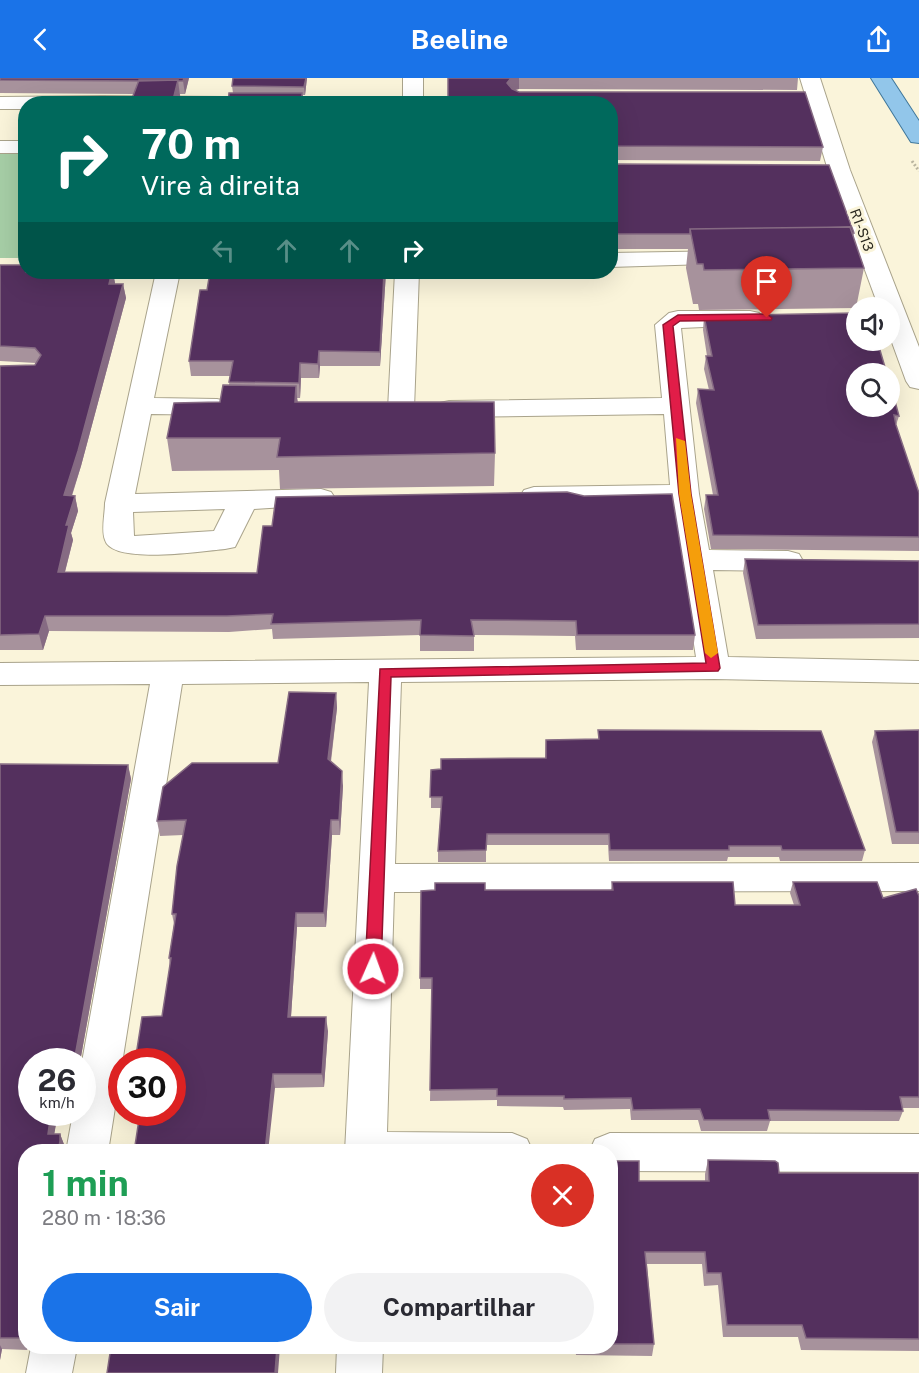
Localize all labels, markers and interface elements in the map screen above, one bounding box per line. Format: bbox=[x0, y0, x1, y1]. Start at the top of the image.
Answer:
icon: back bbox=[24, 23, 57, 56]
text: Beeline bbox=[411, 23, 508, 55]
icon: share bbox=[862, 23, 895, 56]
text: 70 m bbox=[141, 119, 241, 168]
icon: right bbox=[42, 120, 120, 198]
text: Vire à direita bbox=[141, 169, 300, 201]
street label: R1-S13 bbox=[847, 207, 877, 254]
icon: left bbox=[207, 234, 240, 267]
icon: ahead bbox=[270, 234, 303, 267]
icon: ahead bbox=[333, 234, 366, 267]
icon: right bbox=[396, 234, 429, 267]
pin bbox=[741, 256, 792, 318]
icon: arrive bbox=[750, 265, 783, 298]
map controls bbox=[846, 297, 900, 417]
button: sound bbox=[846, 297, 900, 351]
button: search bbox=[846, 363, 900, 417]
position arrow bbox=[341, 937, 405, 1001]
speed limit sign: 30 bbox=[108, 1048, 186, 1126]
text: 26 bbox=[38, 1062, 76, 1098]
text: km/h bbox=[39, 1094, 75, 1111]
text: 1 min bbox=[42, 1162, 129, 1204]
button: close bbox=[531, 1164, 594, 1227]
text: 280 m · 18:36 bbox=[42, 1206, 166, 1230]
button: Sair bbox=[42, 1273, 312, 1342]
button: Compartilhar bbox=[324, 1273, 594, 1342]

